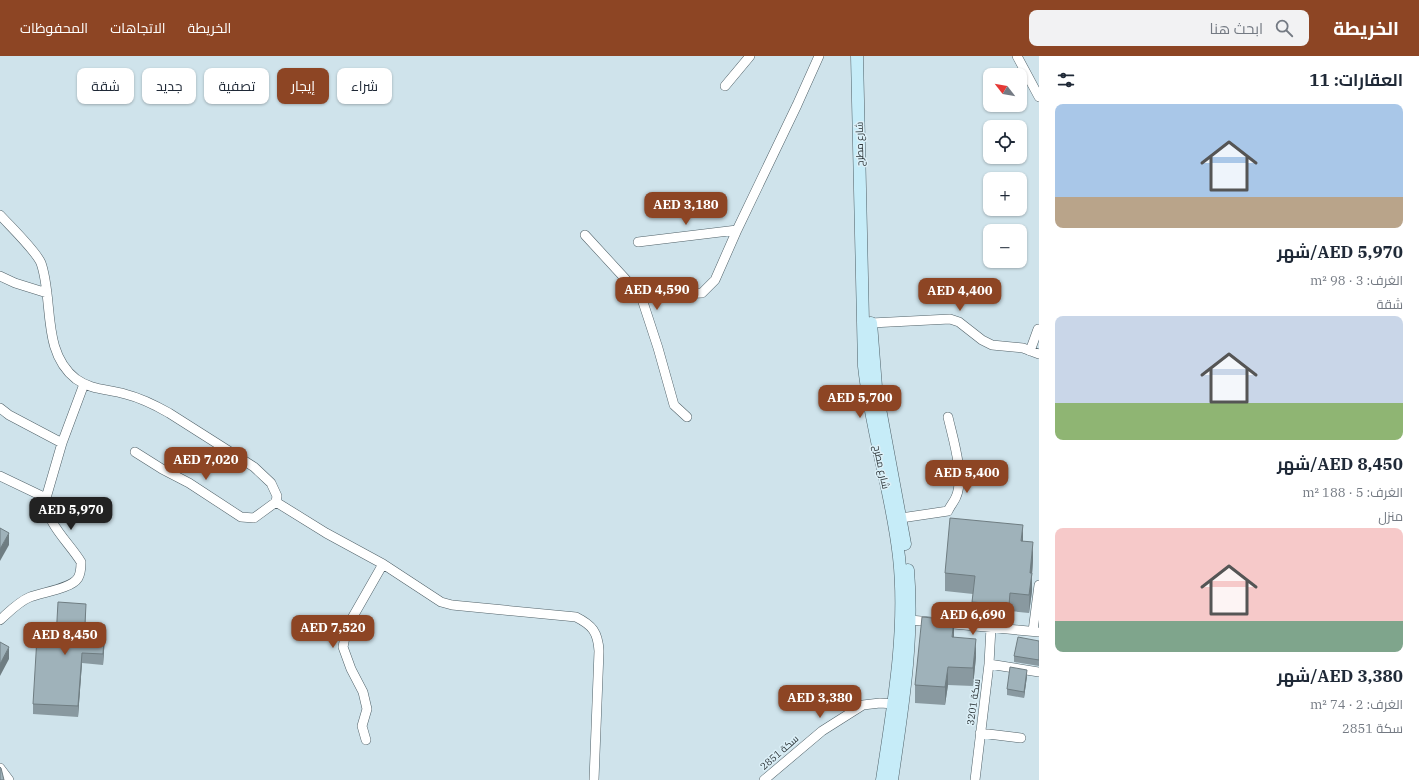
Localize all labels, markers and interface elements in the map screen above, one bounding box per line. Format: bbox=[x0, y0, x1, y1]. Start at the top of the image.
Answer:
search box bbox=[1029, 10, 1309, 46]
text: الخريطة bbox=[1333, 16, 1399, 40]
icon: search bbox=[1273, 17, 1295, 39]
text: المحفوظات bbox=[20, 19, 88, 37]
text: الاتجاهات bbox=[110, 19, 166, 37]
text: الخريطة bbox=[188, 19, 231, 37]
text: ابحث هنا bbox=[1210, 19, 1263, 38]
chip: شقة bbox=[77, 68, 134, 104]
chip: جديد bbox=[142, 68, 196, 104]
chip: تصفية bbox=[204, 68, 269, 104]
chip: إيجار bbox=[277, 68, 329, 104]
chip: شراء bbox=[337, 68, 392, 104]
north arrow bbox=[983, 68, 1027, 112]
map controls bbox=[983, 68, 1027, 268]
icon: filters bbox=[1055, 69, 1077, 91]
text: العقارات: 11 bbox=[1309, 69, 1403, 91]
button: locate bbox=[983, 120, 1027, 164]
street label: شارع مطرح bbox=[853, 122, 866, 166]
icon: home bbox=[1193, 130, 1265, 202]
button: + bbox=[983, 172, 1027, 216]
pin: AED 3,180 bbox=[640, 192, 732, 226]
text: AED 3,180 bbox=[653, 196, 719, 213]
button: − bbox=[983, 224, 1027, 268]
text: AED 5,970/شهر bbox=[1277, 241, 1403, 263]
text: الغرف: 3 · 98 m² bbox=[1310, 272, 1403, 289]
pin: AED 4,590 bbox=[611, 277, 703, 311]
pin: AED 4,400 bbox=[914, 278, 1006, 312]
text: AED 4,590 bbox=[624, 281, 690, 298]
text: AED 4,400 bbox=[927, 282, 993, 299]
text: شقة bbox=[1376, 296, 1403, 313]
icon: home bbox=[1193, 342, 1265, 414]
pin: AED 5,700 bbox=[814, 385, 906, 419]
text: AED 5,700 bbox=[827, 389, 893, 406]
street label: شارع مطرح bbox=[871, 444, 892, 490]
pin: AED 7,020 bbox=[160, 447, 252, 481]
text: AED 7,020 bbox=[173, 451, 239, 468]
text: AED 8,450/شهر bbox=[1277, 453, 1403, 475]
pin: AED 5,400 bbox=[921, 460, 1013, 494]
text: AED 5,400 bbox=[934, 464, 1000, 481]
text: الغرف: 5 · 188 m² bbox=[1302, 484, 1403, 501]
pin: AED 5,970 bbox=[25, 497, 117, 531]
text: AED 5,970 bbox=[38, 501, 104, 518]
text: منزل bbox=[1378, 508, 1403, 525]
icon: home bbox=[1193, 554, 1265, 626]
pin: AED 6,690 bbox=[927, 602, 1019, 636]
text: AED 6,690 bbox=[940, 606, 1006, 623]
pin: AED 7,520 bbox=[287, 615, 379, 649]
text: AED 7,520 bbox=[300, 619, 366, 636]
pin: AED 8,450 bbox=[19, 622, 111, 656]
text: AED 8,450 bbox=[32, 626, 98, 643]
text: AED 3,380/شهر bbox=[1277, 665, 1403, 687]
street label: سكة 3201 bbox=[964, 678, 983, 726]
pin: AED 3,380 bbox=[774, 685, 866, 719]
text: AED 3,380 bbox=[787, 689, 853, 706]
text: الغرف: 2 · 74 m² bbox=[1310, 696, 1403, 713]
text: سكة 2851 bbox=[1342, 720, 1403, 737]
street label: سكة 2851 bbox=[757, 732, 801, 773]

